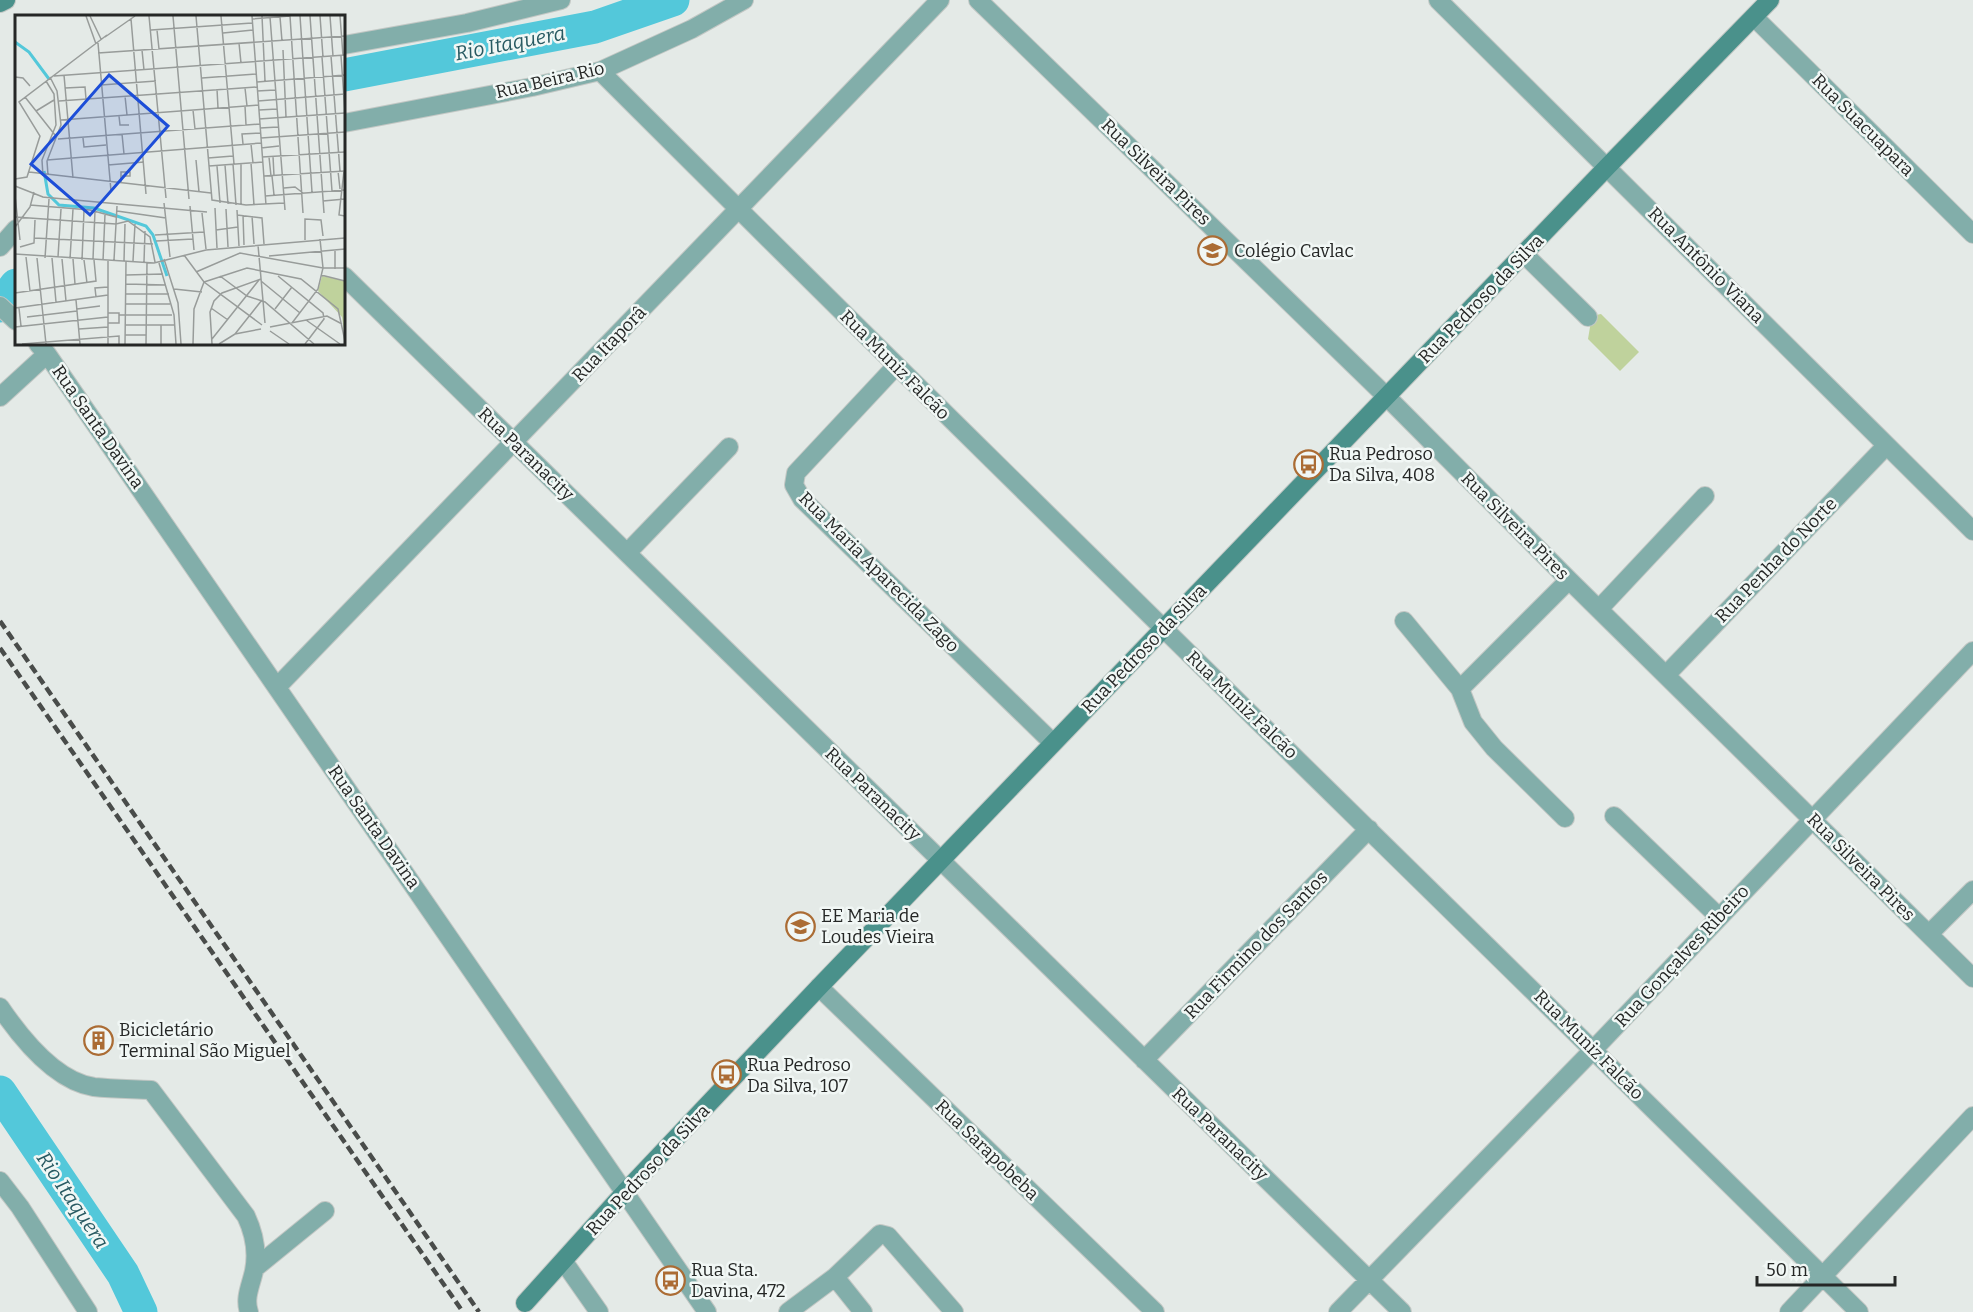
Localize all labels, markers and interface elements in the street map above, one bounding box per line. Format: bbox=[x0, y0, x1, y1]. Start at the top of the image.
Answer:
inset map bbox=[15, 15, 345, 345]
water label: Rio Itaquera bbox=[453, 21, 567, 65]
street label: Rua Beira Rio bbox=[493, 57, 607, 103]
street label: Rua Suacuapara bbox=[1807, 69, 1919, 181]
street label: Rua Silveira Pires bbox=[1097, 114, 1215, 230]
street label: Rua Antônio Viana bbox=[1643, 202, 1769, 328]
street label: Rua Pedroso da Silva bbox=[1414, 230, 1548, 368]
school or university icon: Colégio Cavlac bbox=[1197, 235, 1229, 267]
place label: Colégio Cavlac bbox=[1234, 240, 1354, 262]
street label: Rua Itaporâ bbox=[567, 301, 651, 387]
street label: Rua Muniz Falcão bbox=[836, 306, 954, 424]
street label: Rua Santa Davina bbox=[47, 361, 149, 493]
street label: Rua Paranacity bbox=[473, 403, 579, 506]
place label: Rua Pedroso Da Silva, 408 bbox=[1329, 443, 1435, 486]
bus stop icon: Rua Pedroso Da Silva, 408 bbox=[1292, 448, 1324, 480]
street label: Rua Silveira Pires bbox=[1456, 467, 1574, 585]
street label: Rua Maria Aparecida Zago bbox=[794, 487, 964, 657]
street label: Rua Penha do Norte bbox=[1711, 493, 1841, 627]
street label: Rua Pedroso da Silva bbox=[1077, 580, 1211, 718]
street label: Rua Muniz Falcão bbox=[1182, 646, 1302, 764]
street label: Rua Paranacity bbox=[820, 743, 926, 846]
street label: Rua Santa Davina bbox=[323, 761, 425, 893]
street label: Rua Silveira Pires bbox=[1802, 808, 1920, 926]
street label: Rua Firmino dos Santos bbox=[1180, 866, 1332, 1024]
street label: Rua Gonçalves Ribeiro bbox=[1610, 880, 1754, 1032]
place label: EE Maria de Loudes Vieira bbox=[821, 905, 935, 948]
school or university icon: EE Maria de Loudes Vieira bbox=[784, 910, 816, 942]
street label: Rua Muniz Falcão bbox=[1530, 986, 1648, 1104]
place label: Bicicletário Terminal São Miguel bbox=[119, 1019, 291, 1062]
building icon: Bicicletário Terminal São Miguel bbox=[82, 1024, 114, 1056]
place label: Rua Pedroso Da Silva, 107 bbox=[747, 1054, 851, 1097]
bus stop icon: Rua Pedroso Da Silva, 107 bbox=[710, 1059, 742, 1091]
street label: Rua Paranacity bbox=[1167, 1083, 1273, 1186]
street label: Rua Sarapobeba bbox=[931, 1095, 1043, 1205]
street label: Rua Pedroso da Silva bbox=[582, 1100, 714, 1240]
water label: Rio Itaquera bbox=[32, 1147, 114, 1253]
scale bar bbox=[1757, 1249, 1895, 1287]
place label: Rua Sta. Davina, 472 bbox=[691, 1259, 786, 1302]
text: 50 m bbox=[1766, 1259, 1808, 1281]
bus stop icon: Rua Sta. Davina, 472 bbox=[654, 1264, 686, 1296]

